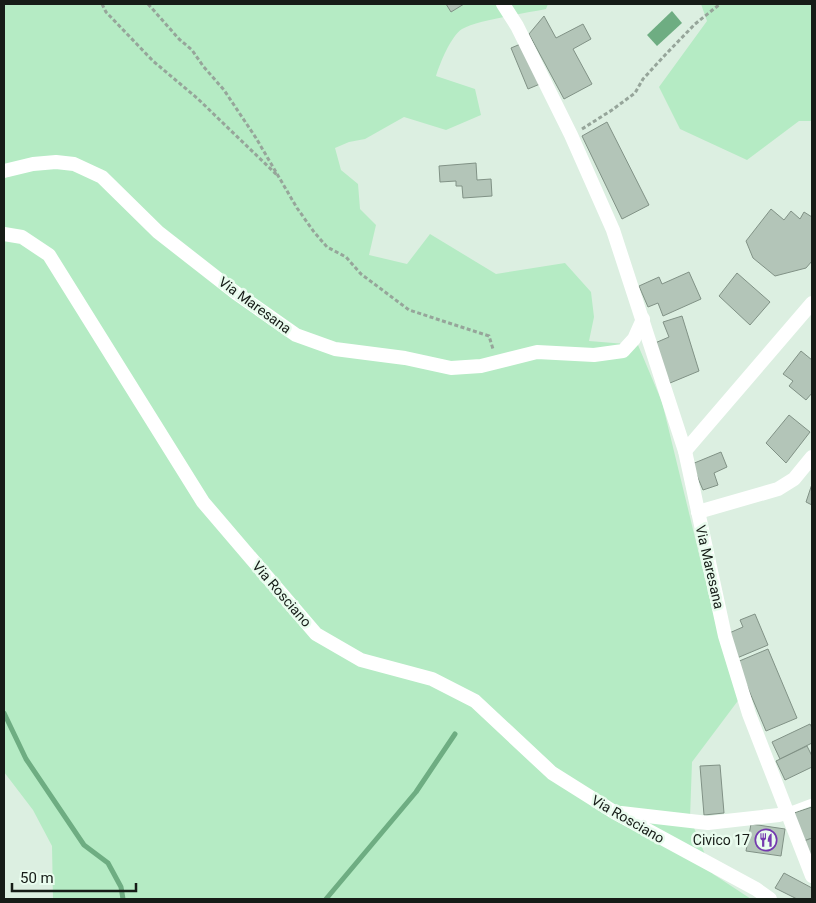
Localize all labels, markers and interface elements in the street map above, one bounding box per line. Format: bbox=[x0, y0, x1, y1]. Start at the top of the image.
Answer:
street label: Via Maresana bbox=[216, 273, 294, 337]
street label: Via Maresana bbox=[693, 524, 727, 610]
street label: Via Rosciano bbox=[249, 558, 315, 630]
street label: Via Rosciano bbox=[589, 792, 667, 846]
restaurant icon: Civico 17 bbox=[754, 828, 778, 852]
place label: Civico 17 bbox=[693, 832, 750, 848]
scale bar bbox=[12, 860, 136, 892]
text: 50 m bbox=[20, 869, 54, 887]

